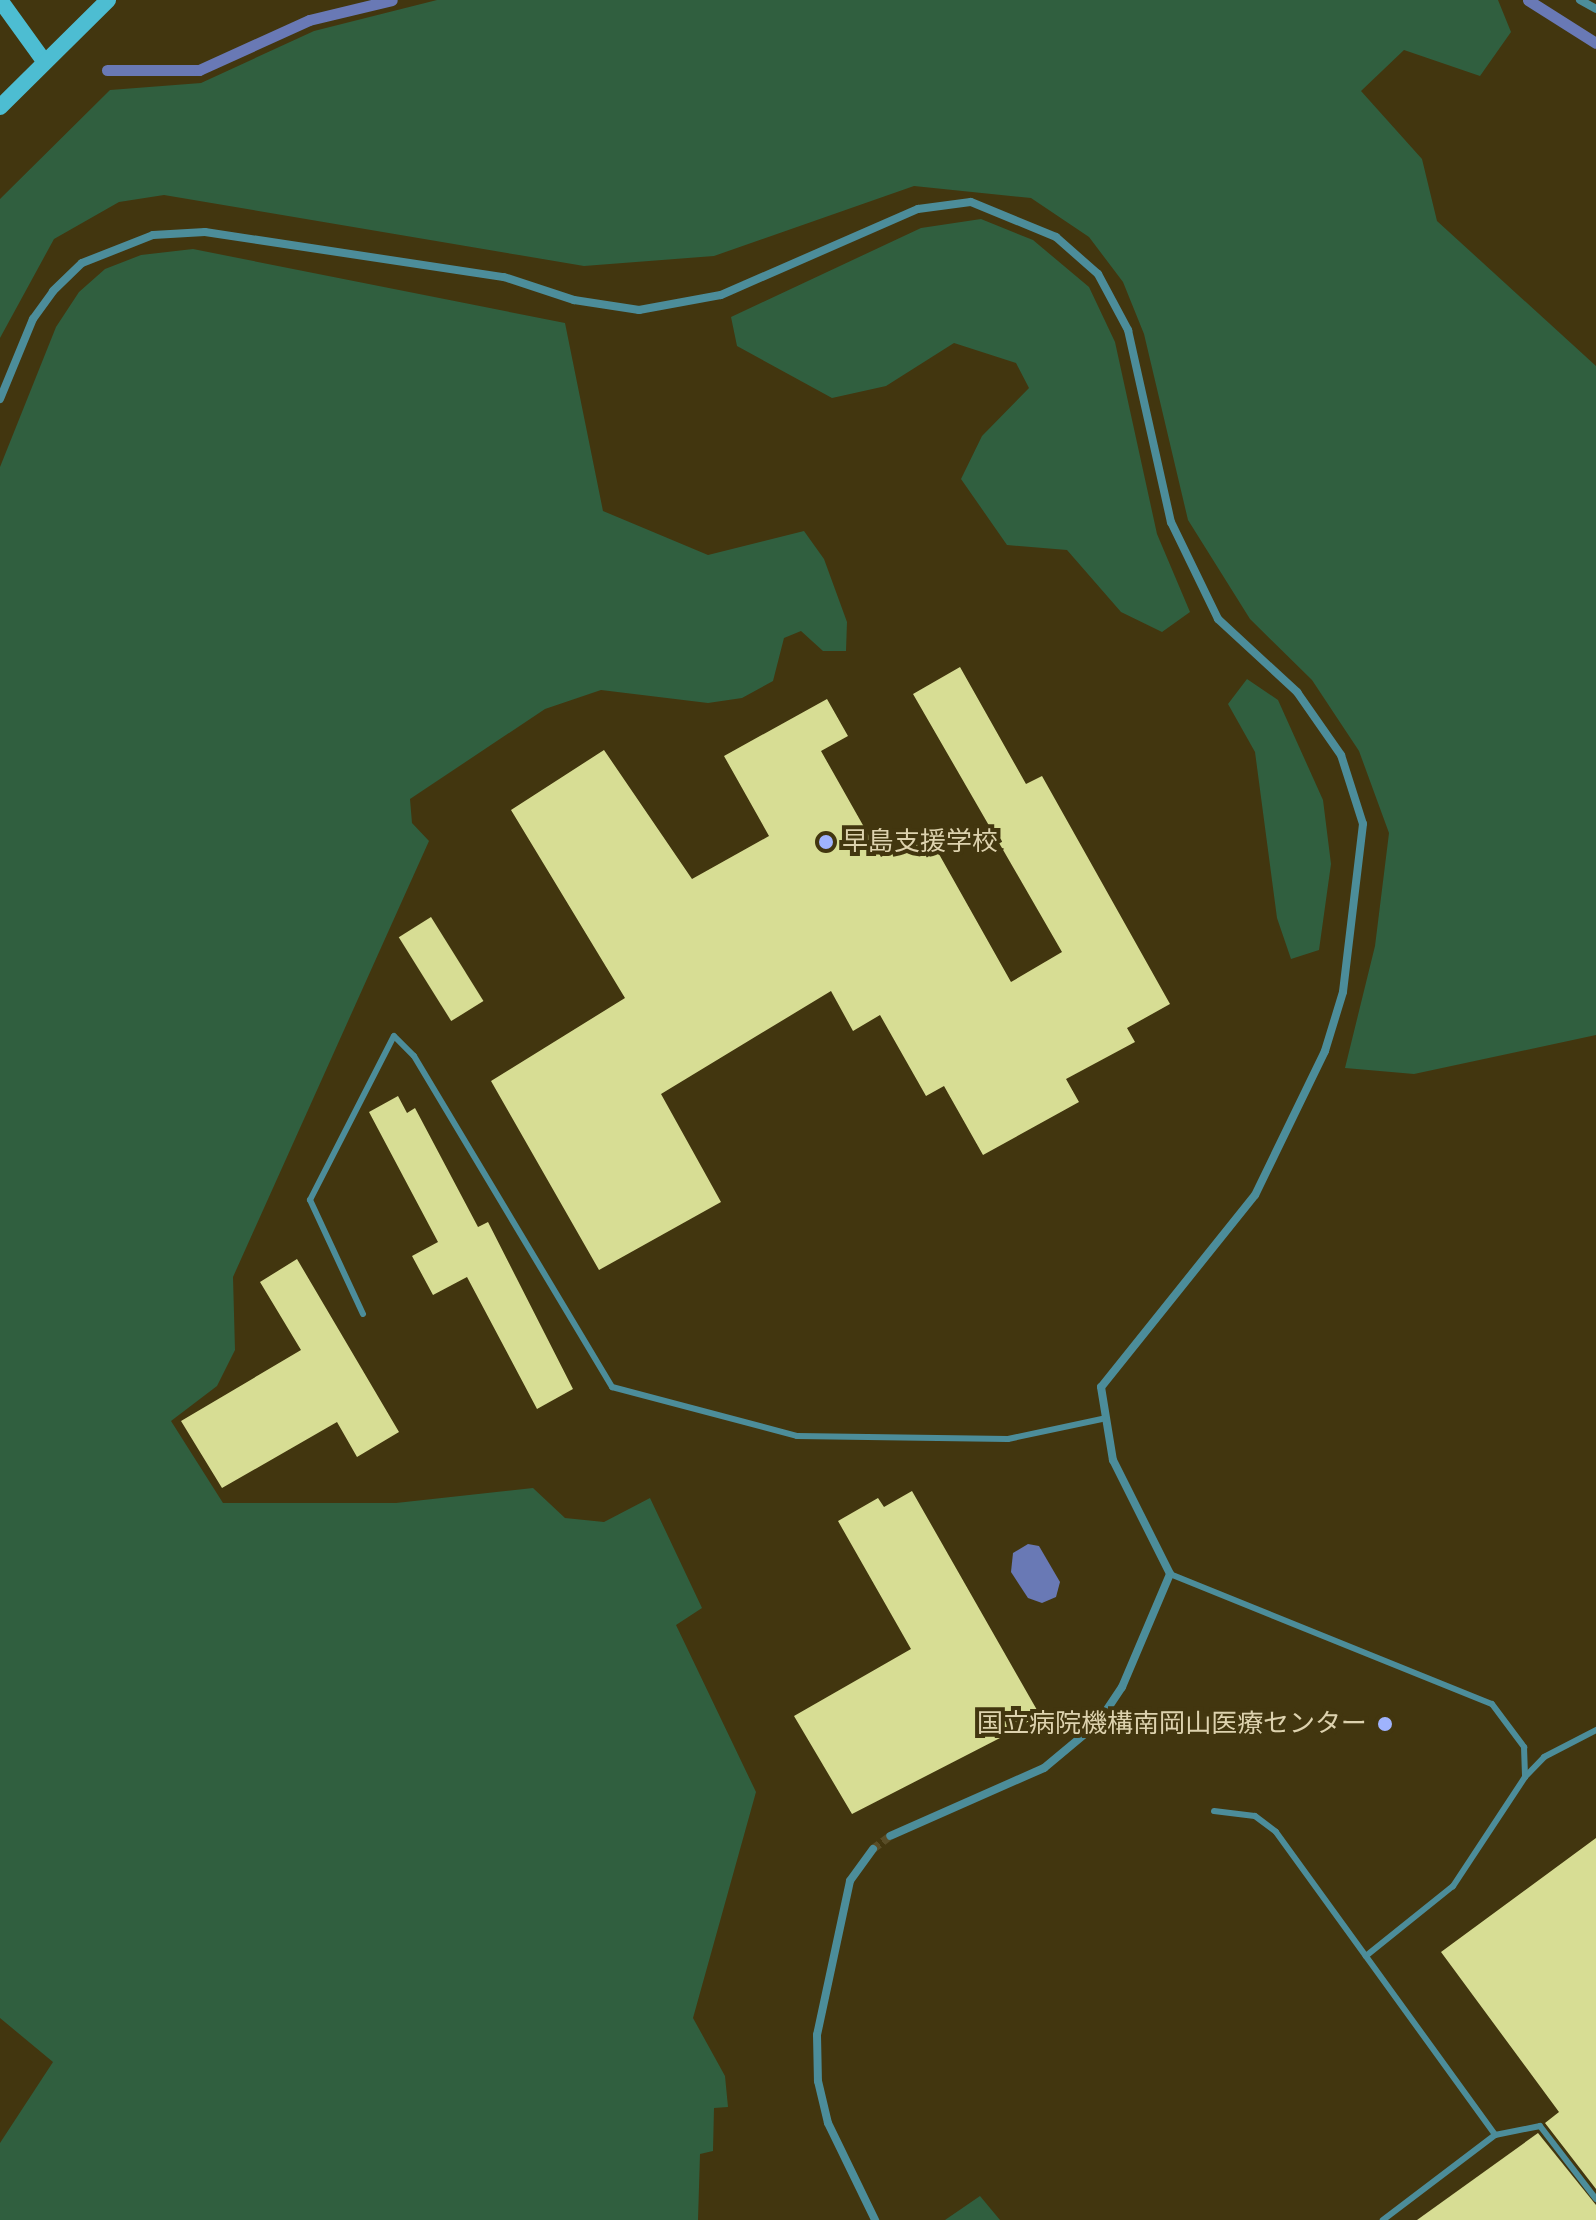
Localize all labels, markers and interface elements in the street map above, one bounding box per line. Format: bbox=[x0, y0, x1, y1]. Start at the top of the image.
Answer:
place label: 早島支援学校 bbox=[842, 826, 998, 858]
marker: 早島支援学校 bbox=[817, 833, 835, 851]
place label: 国立病院機構南岡山医療センター bbox=[977, 1708, 1367, 1740]
marker: 国立病院機構南岡山医療センター bbox=[1374, 1713, 1396, 1735]

